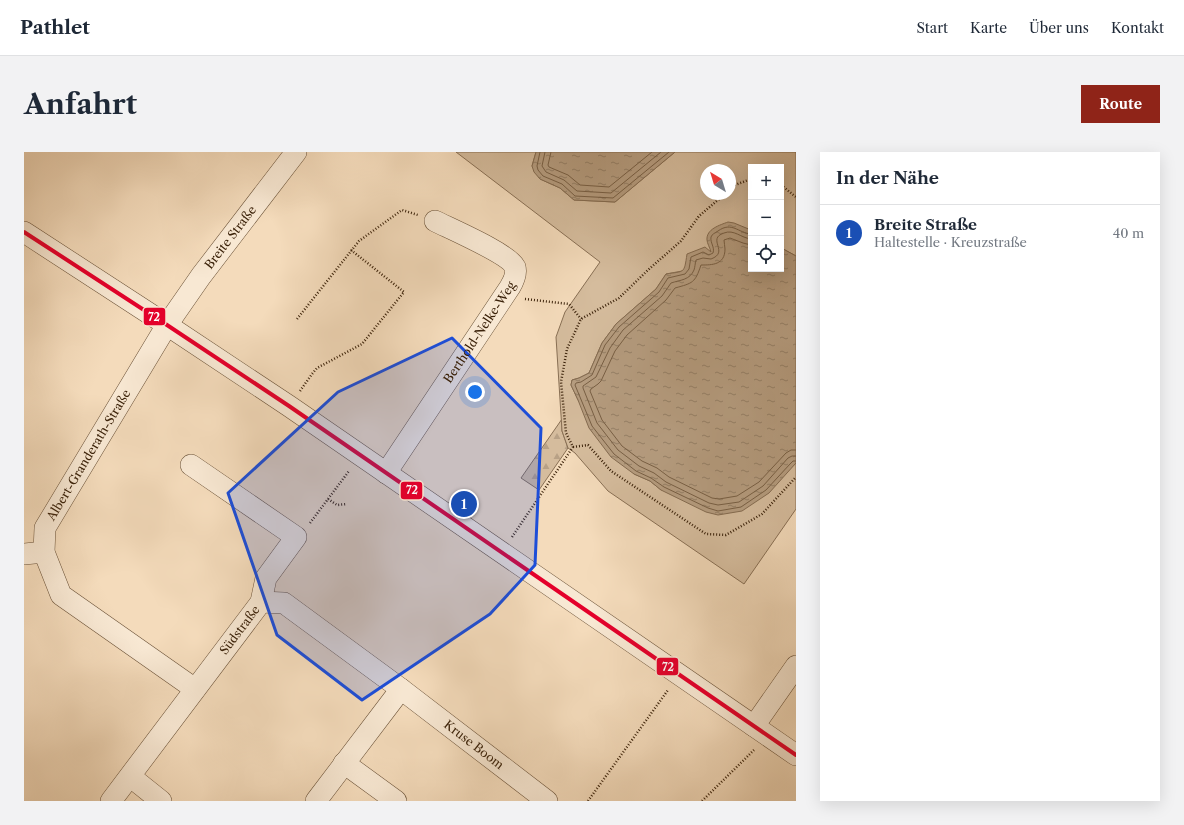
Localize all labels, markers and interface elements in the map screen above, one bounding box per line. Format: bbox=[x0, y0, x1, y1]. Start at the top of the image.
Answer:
text: Pathlet bbox=[20, 16, 90, 39]
text: Start bbox=[916, 19, 948, 37]
text: Karte bbox=[970, 19, 1007, 37]
text: Über uns bbox=[1029, 19, 1089, 37]
text: Kontakt bbox=[1111, 19, 1164, 37]
button: Route bbox=[1081, 85, 1160, 123]
text: Anfahrt bbox=[24, 87, 137, 121]
north arrow bbox=[700, 164, 736, 200]
map controls bbox=[748, 164, 784, 272]
button: + bbox=[748, 164, 784, 200]
text: In der Nähe bbox=[836, 168, 939, 188]
button: − bbox=[748, 200, 784, 236]
street label: Breite Straße bbox=[201, 202, 259, 272]
text: Breite Straße bbox=[874, 215, 977, 234]
text: 1 bbox=[846, 225, 852, 241]
text: 40 m bbox=[1113, 225, 1144, 241]
text: Haltestelle · Kreuzstraße bbox=[874, 234, 1027, 250]
button: locate bbox=[748, 236, 784, 272]
street label: Berthold-Nelke-Weg bbox=[440, 278, 519, 386]
line badge: 72 bbox=[143, 307, 166, 326]
text: 72 bbox=[148, 310, 161, 324]
your location bbox=[465, 382, 485, 402]
street label: Albert-Granderath-Straße bbox=[43, 386, 134, 524]
line badge: 72 bbox=[400, 481, 423, 500]
text: 72 bbox=[406, 483, 419, 497]
pin: 1 bbox=[451, 489, 477, 519]
street label: Südstraße bbox=[216, 602, 263, 657]
line badge: 72 bbox=[656, 657, 679, 676]
text: 72 bbox=[662, 660, 675, 674]
street label: Kruse Boom bbox=[441, 717, 507, 772]

